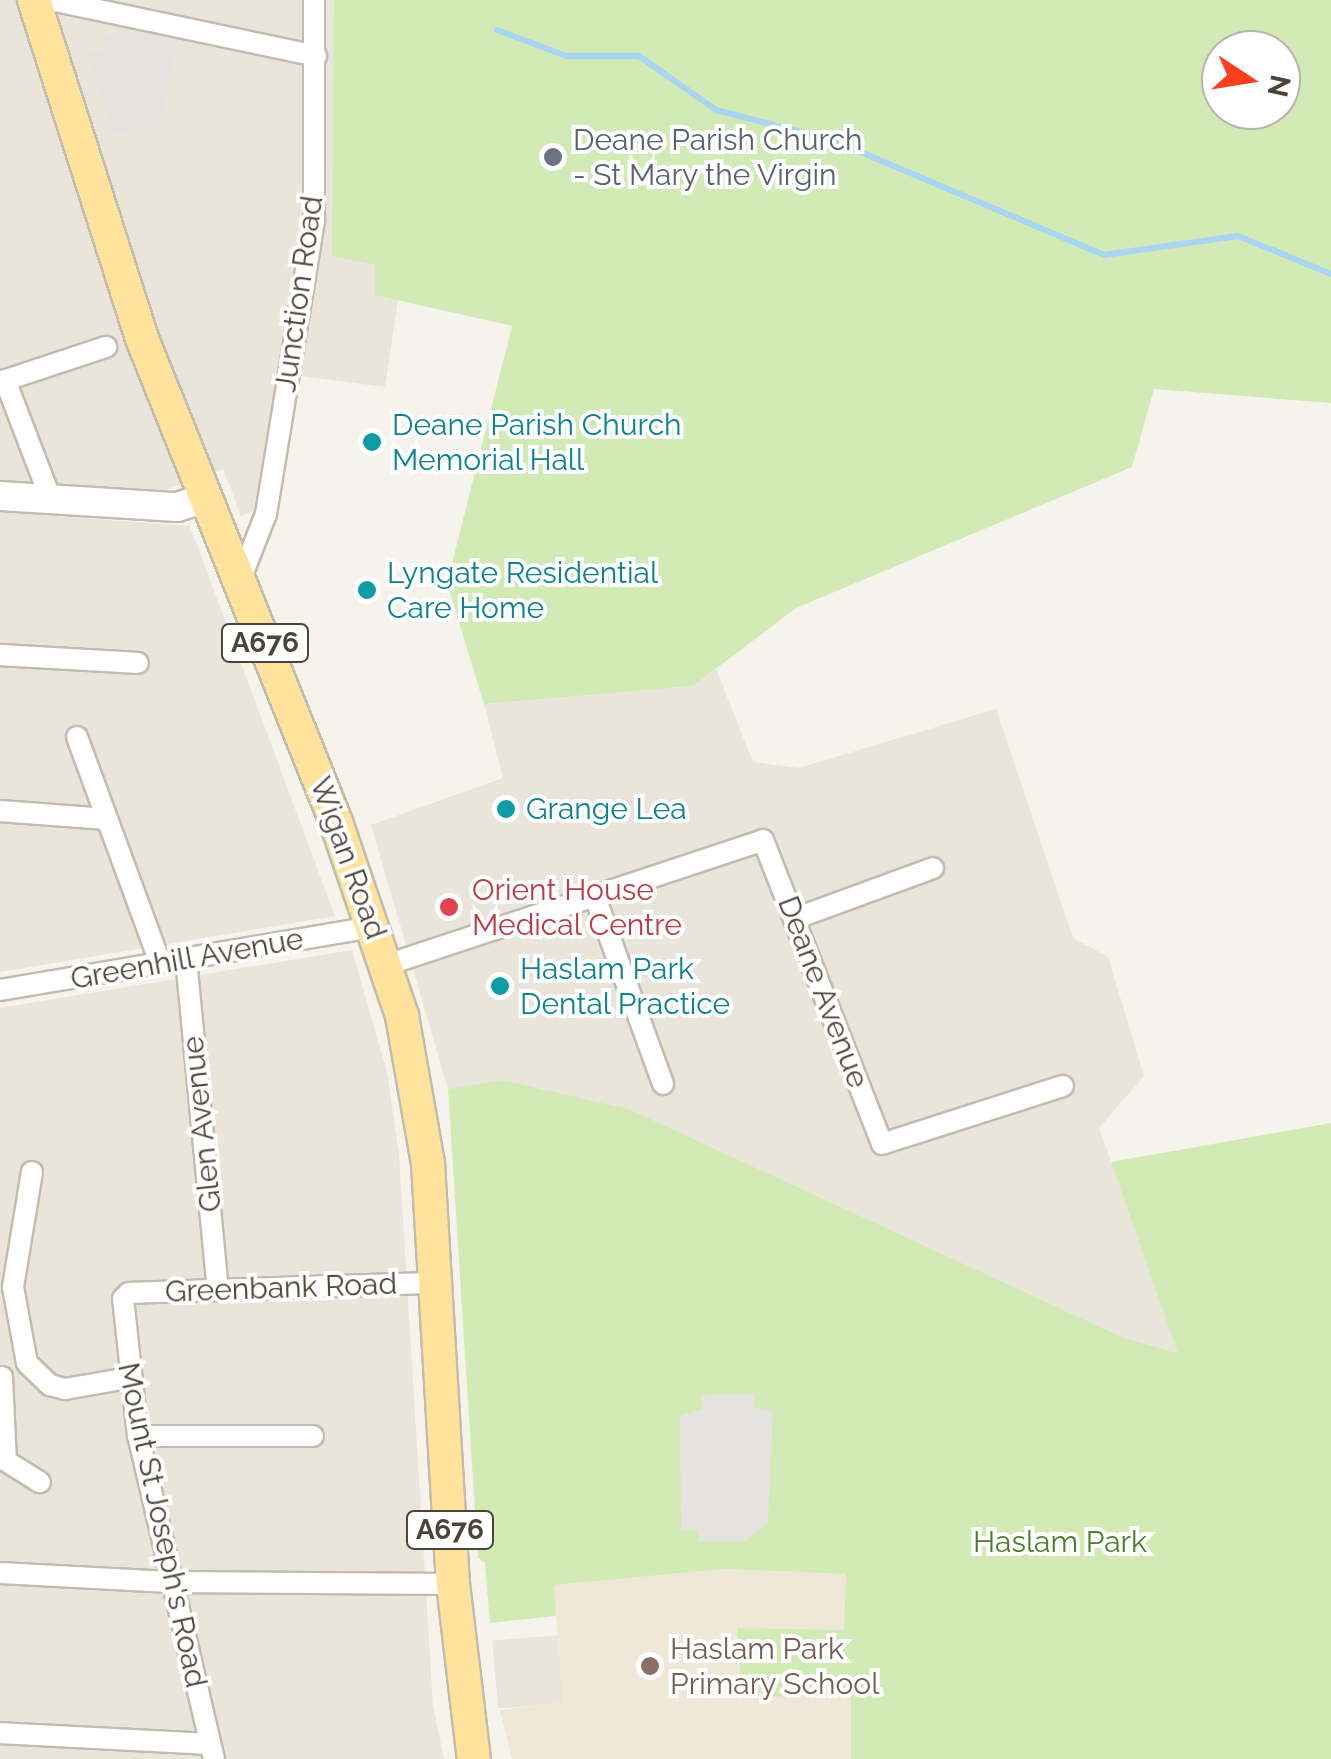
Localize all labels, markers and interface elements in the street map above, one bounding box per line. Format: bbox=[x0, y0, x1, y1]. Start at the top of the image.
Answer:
north arrow bbox=[1201, 30, 1301, 130]
text: N bbox=[1261, 72, 1297, 100]
place label: Deane Parish Church - St Mary the Virgin bbox=[573, 122, 863, 192]
marker: Deane Parish Church - St Mary the Virgin bbox=[542, 146, 564, 168]
street label: Junction Road bbox=[267, 194, 331, 394]
place label: Deane Parish Church Memorial Hall bbox=[392, 407, 682, 478]
marker: Deane Parish Church Memorial Hall bbox=[361, 431, 383, 453]
place label: Lyngate Residential Care Home bbox=[387, 555, 658, 626]
marker: Lyngate Residential Care Home bbox=[356, 579, 378, 601]
road number: A676 bbox=[220, 620, 310, 666]
street label: Wigan Road bbox=[302, 772, 394, 944]
place label: Grange Lea bbox=[526, 791, 687, 827]
marker: Grange Lea bbox=[495, 798, 517, 820]
place label: Orient House Medical Centre bbox=[472, 872, 683, 942]
street label: Deane Avenue bbox=[770, 891, 876, 1093]
marker: Orient House Medical Centre bbox=[436, 894, 462, 920]
street label: Greenhill Avenue bbox=[67, 921, 307, 997]
place label: Haslam Park Dental Practice bbox=[520, 951, 731, 1022]
marker: Haslam Park Dental Practice bbox=[489, 975, 511, 997]
street label: Glen Avenue bbox=[175, 1034, 229, 1214]
street label: Greenbank Road bbox=[164, 1266, 398, 1310]
street label: Mount St Joseph's Road bbox=[110, 1359, 214, 1691]
road number: A676 bbox=[405, 1507, 495, 1553]
park label: Haslam Park bbox=[973, 1524, 1147, 1560]
place label: Haslam Park Primary School bbox=[670, 1631, 880, 1702]
marker: Haslam Park Primary School bbox=[639, 1655, 661, 1677]

